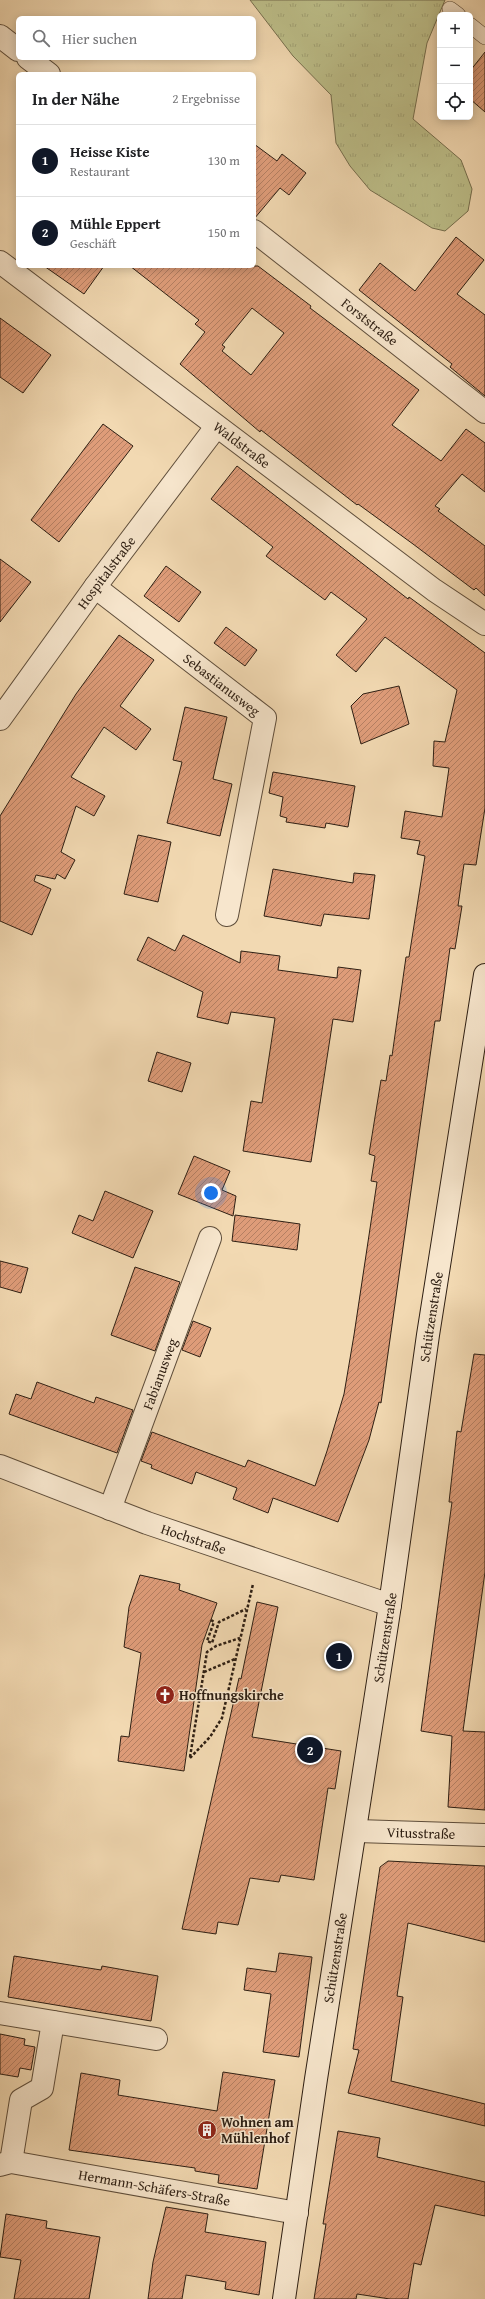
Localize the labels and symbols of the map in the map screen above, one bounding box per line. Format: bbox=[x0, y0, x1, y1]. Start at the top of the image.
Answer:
street label: Forststraße bbox=[337, 293, 403, 351]
street label: Waldstraße bbox=[209, 417, 275, 473]
street label: Hospitalstraße bbox=[72, 531, 140, 613]
street label: Sebastianusweg bbox=[179, 648, 265, 721]
your location bbox=[201, 1183, 221, 1203]
street label: Schützenstraße bbox=[414, 1270, 448, 1364]
street label: Fabianusweg bbox=[137, 1335, 182, 1413]
street label: Hochstraße bbox=[158, 1518, 230, 1559]
street label: Schützenstraße bbox=[368, 1591, 402, 1684]
pin: 1 bbox=[326, 1641, 352, 1671]
church icon: Hoffnungskirche bbox=[154, 1684, 176, 1706]
place label: Hoffnungskirche bbox=[179, 1685, 284, 1705]
pin: 2 bbox=[297, 1735, 323, 1765]
street label: Vitusstraße bbox=[386, 1822, 456, 1844]
street label: Schützenstraße bbox=[318, 1911, 352, 2004]
place label: Wohnen am Mühlenhof bbox=[221, 2112, 294, 2148]
building icon: Wohnen am Mühlenhof bbox=[196, 2119, 218, 2141]
street label: Hermann-Schäfers-Straße bbox=[77, 2164, 232, 2211]

